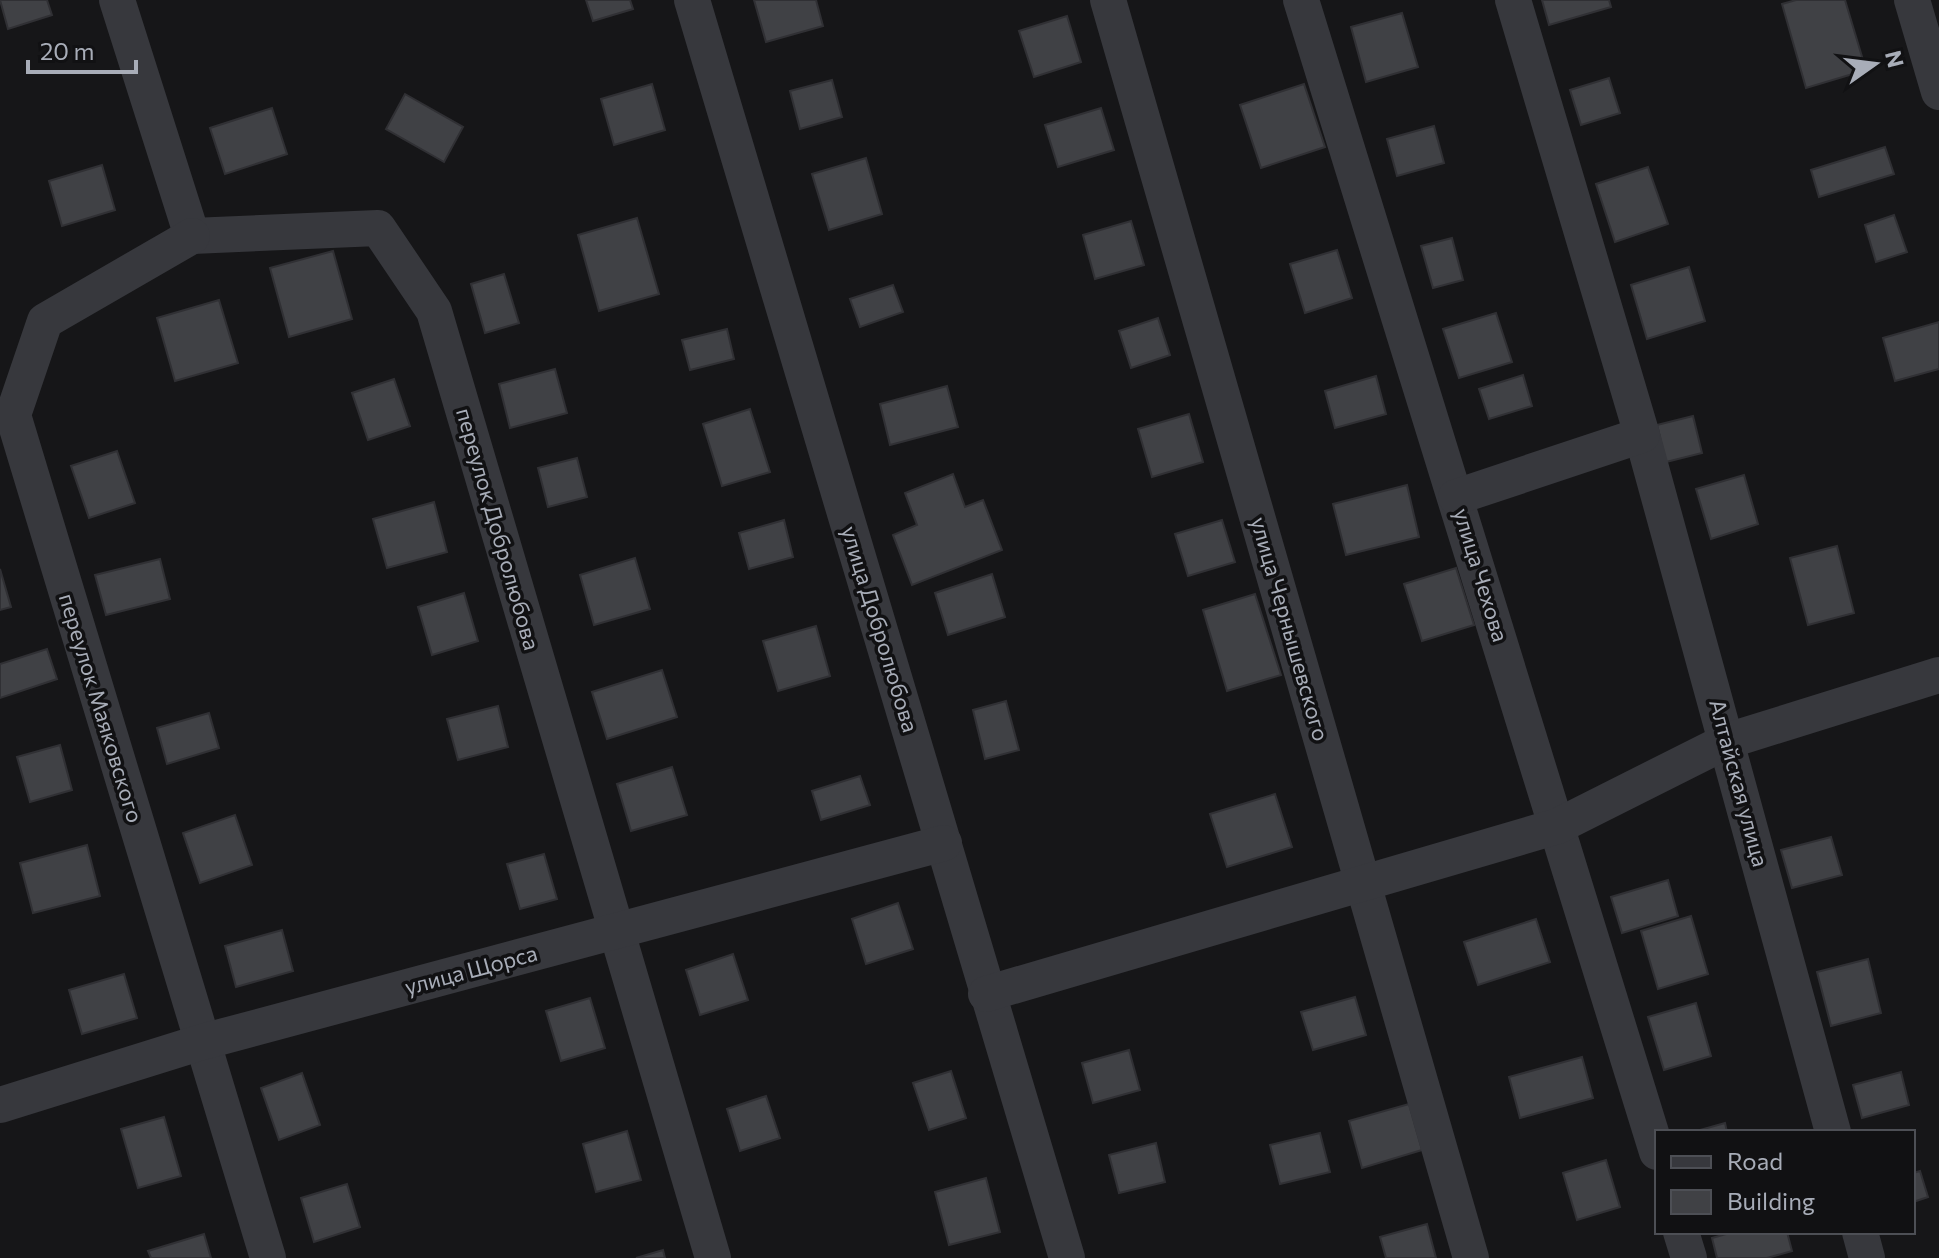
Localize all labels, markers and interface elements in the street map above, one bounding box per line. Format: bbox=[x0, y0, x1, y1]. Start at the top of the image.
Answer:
scale bar bbox=[28, 24, 136, 74]
north arrow bbox=[1835, 24, 1915, 104]
text: 20 m bbox=[40, 36, 94, 65]
text: N bbox=[1880, 48, 1910, 70]
street label: переулок Добролюбова bbox=[451, 405, 546, 653]
street label: улица Чехова bbox=[1448, 505, 1515, 645]
street label: улица Чернышевского bbox=[1246, 514, 1335, 744]
street label: улица Добролюбова bbox=[836, 522, 925, 735]
street label: переулок Маяковского bbox=[54, 590, 149, 826]
street label: Алтайская улица bbox=[1704, 696, 1775, 870]
street label: улица Щорса bbox=[402, 939, 540, 1000]
legend bbox=[1655, 1130, 1915, 1234]
text: Road bbox=[1727, 1146, 1783, 1175]
text: Building bbox=[1727, 1186, 1815, 1215]

